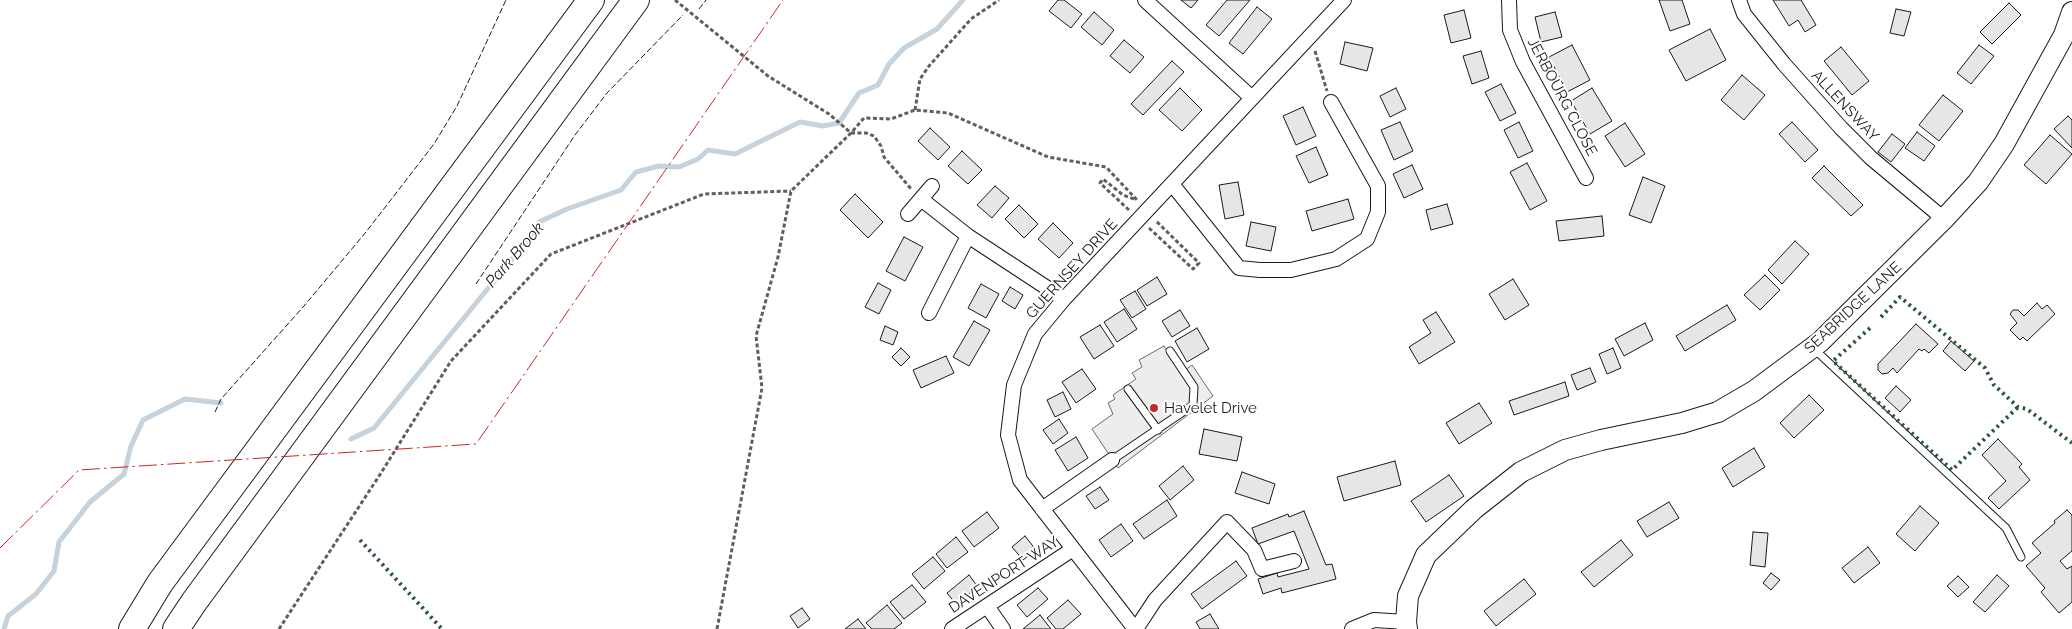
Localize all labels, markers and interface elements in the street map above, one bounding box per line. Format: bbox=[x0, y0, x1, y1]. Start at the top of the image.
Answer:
street label: JERBOURG CLOSE bbox=[1523, 35, 1601, 159]
street label: ALLENSWAY bbox=[1807, 67, 1883, 145]
street label: GUERNSEY DRIVE bbox=[1022, 215, 1122, 323]
water label: Park Brook bbox=[482, 219, 548, 291]
street label: SEABRIDGE LANE bbox=[1801, 258, 1905, 358]
place label: Havelet Drive bbox=[1164, 399, 1257, 417]
marker: Havelet Drive bbox=[1148, 402, 1160, 414]
street label: DAVENPORT WAY bbox=[946, 533, 1062, 617]

